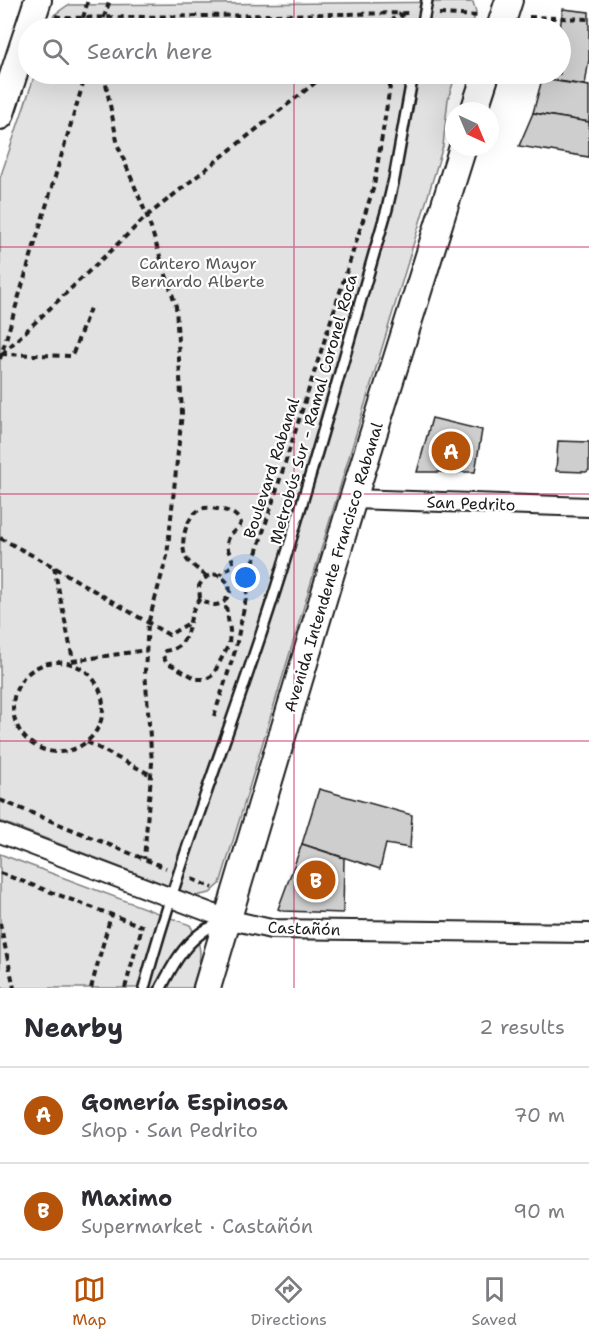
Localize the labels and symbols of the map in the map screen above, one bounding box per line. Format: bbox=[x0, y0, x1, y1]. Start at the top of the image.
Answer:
north arrow bbox=[445, 102, 499, 156]
park label: Cantero Mayor Bernardo Alberte bbox=[131, 253, 265, 292]
street label: Metrobús Sur - Ramal Coronel Roca bbox=[265, 272, 362, 547]
street label: Boulevard Rabanal bbox=[239, 395, 304, 541]
street label: Avenida Intendente Francisco Rabanal bbox=[279, 419, 388, 715]
pin: A bbox=[432, 428, 470, 474]
street label: San Pedrito bbox=[426, 491, 516, 516]
your location bbox=[231, 563, 260, 592]
pin: B bbox=[296, 858, 336, 902]
street label: Castañón bbox=[267, 917, 341, 940]

